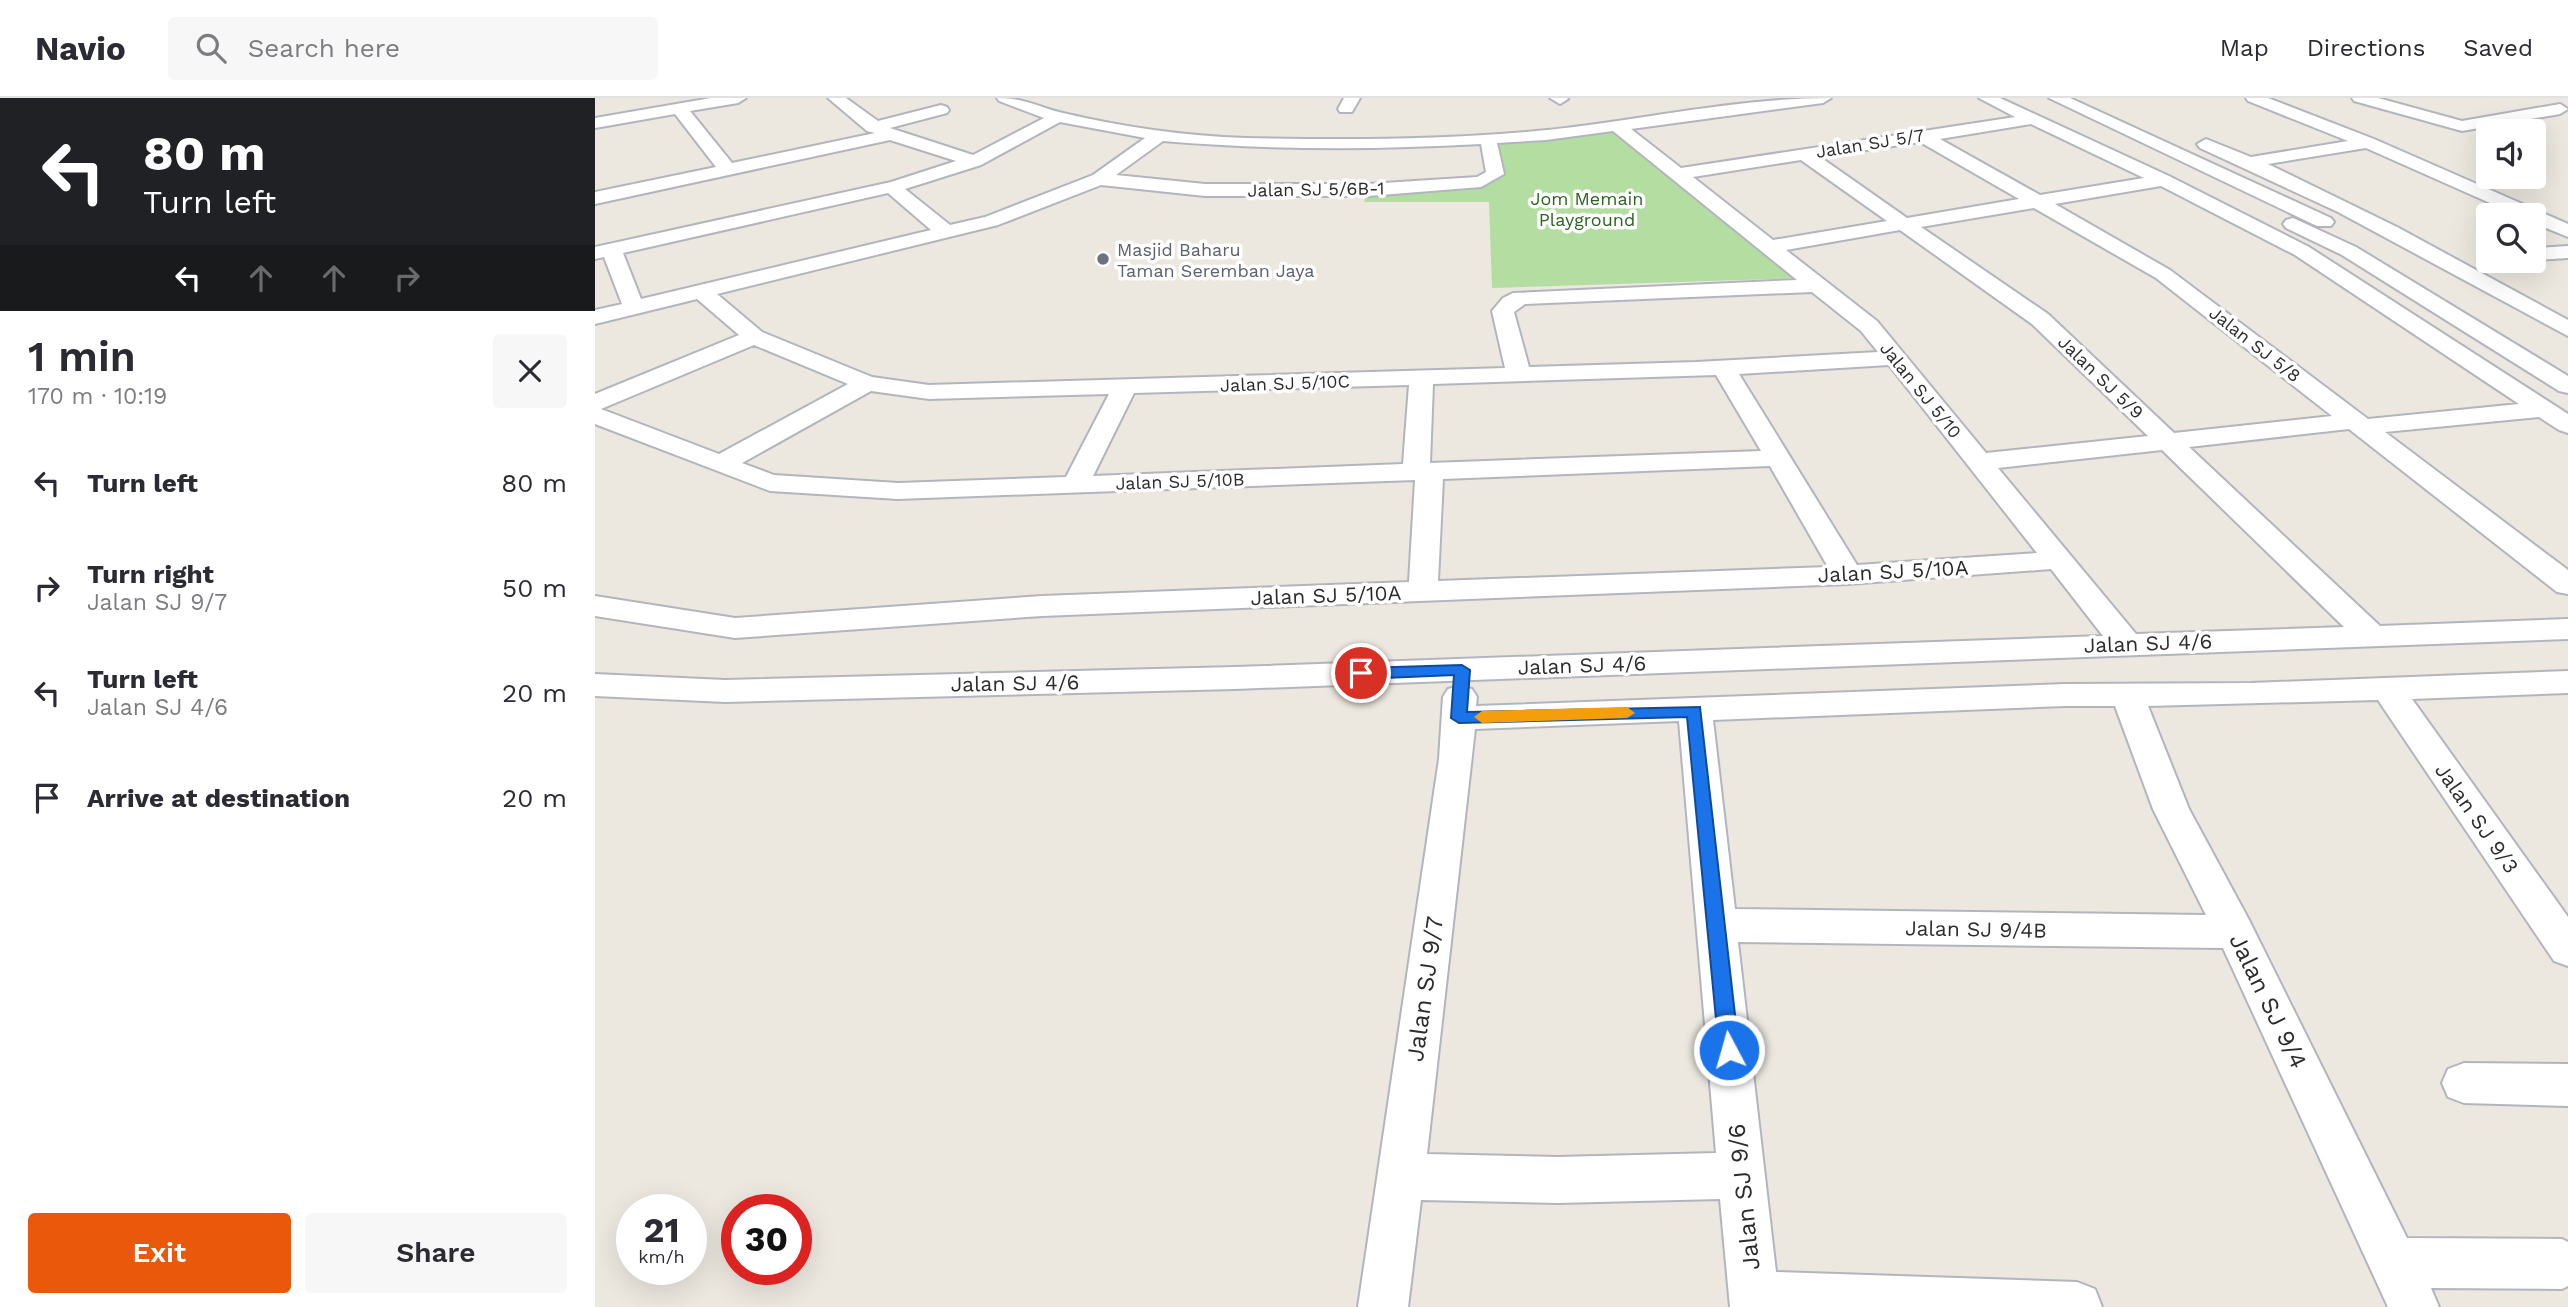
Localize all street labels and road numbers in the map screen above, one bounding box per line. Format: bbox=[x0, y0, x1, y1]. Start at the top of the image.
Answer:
street label: Jalan SJ 5/7 bbox=[1814, 124, 1926, 162]
street label: Jalan SJ 5/6B-1 bbox=[1247, 177, 1385, 201]
street label: Jalan SJ 5/8 bbox=[2205, 302, 2305, 386]
street label: Jalan SJ 5/9 bbox=[2054, 331, 2148, 423]
street label: Jalan SJ 5/10 bbox=[1876, 338, 1966, 442]
street label: Jalan SJ 5/10C bbox=[1220, 370, 1350, 396]
street label: Jalan SJ 5/10B bbox=[1115, 468, 1245, 494]
street label: Jalan SJ 5/10A bbox=[1817, 555, 1969, 587]
street label: Jalan SJ 5/10A bbox=[1250, 580, 1402, 610]
street label: Jalan SJ 4/6 bbox=[2083, 628, 2213, 658]
street label: Jalan SJ 4/6 bbox=[1517, 650, 1647, 680]
street label: Jalan SJ 4/6 bbox=[950, 669, 1080, 697]
street label: Jalan SJ 9/3 bbox=[2430, 758, 2524, 878]
street label: Jalan SJ 9/7 bbox=[1401, 915, 1449, 1063]
street label: Jalan SJ 9/4B bbox=[1905, 915, 2047, 943]
street label: Jalan SJ 9/4 bbox=[2223, 929, 2313, 1073]
street label: Jalan SJ 9/6 bbox=[1722, 1122, 1766, 1272]

